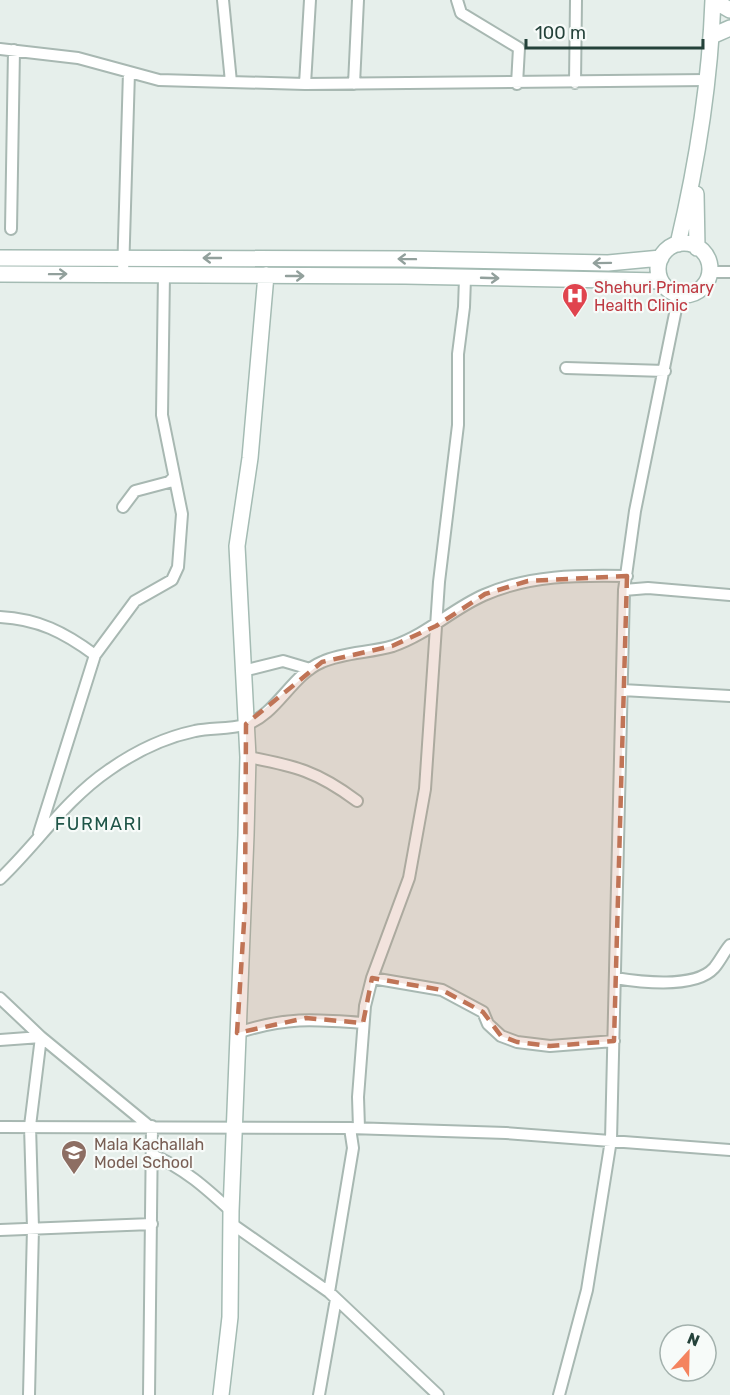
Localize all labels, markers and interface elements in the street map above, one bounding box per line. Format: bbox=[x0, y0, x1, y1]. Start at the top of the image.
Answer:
scale bar bbox=[526, 12, 703, 50]
text: 100 m bbox=[535, 22, 586, 44]
one-way arrow bbox=[203, 252, 223, 264]
one-way arrow bbox=[398, 253, 418, 265]
one-way arrow bbox=[593, 257, 613, 269]
one-way arrow bbox=[48, 268, 68, 280]
one-way arrow bbox=[285, 270, 305, 282]
one-way arrow bbox=[480, 273, 500, 284]
place label: Shehuri Primary Health Clinic bbox=[594, 278, 714, 315]
hospital icon: Shehuri Primary Health Clinic bbox=[560, 281, 590, 319]
district label: FURMARI bbox=[55, 813, 143, 835]
place label: Mala Kachallah Model School bbox=[94, 1135, 204, 1172]
school or university icon: Mala Kachallah Model School bbox=[59, 1138, 89, 1176]
north arrow bbox=[658, 1323, 718, 1383]
text: N bbox=[685, 1329, 702, 1351]

